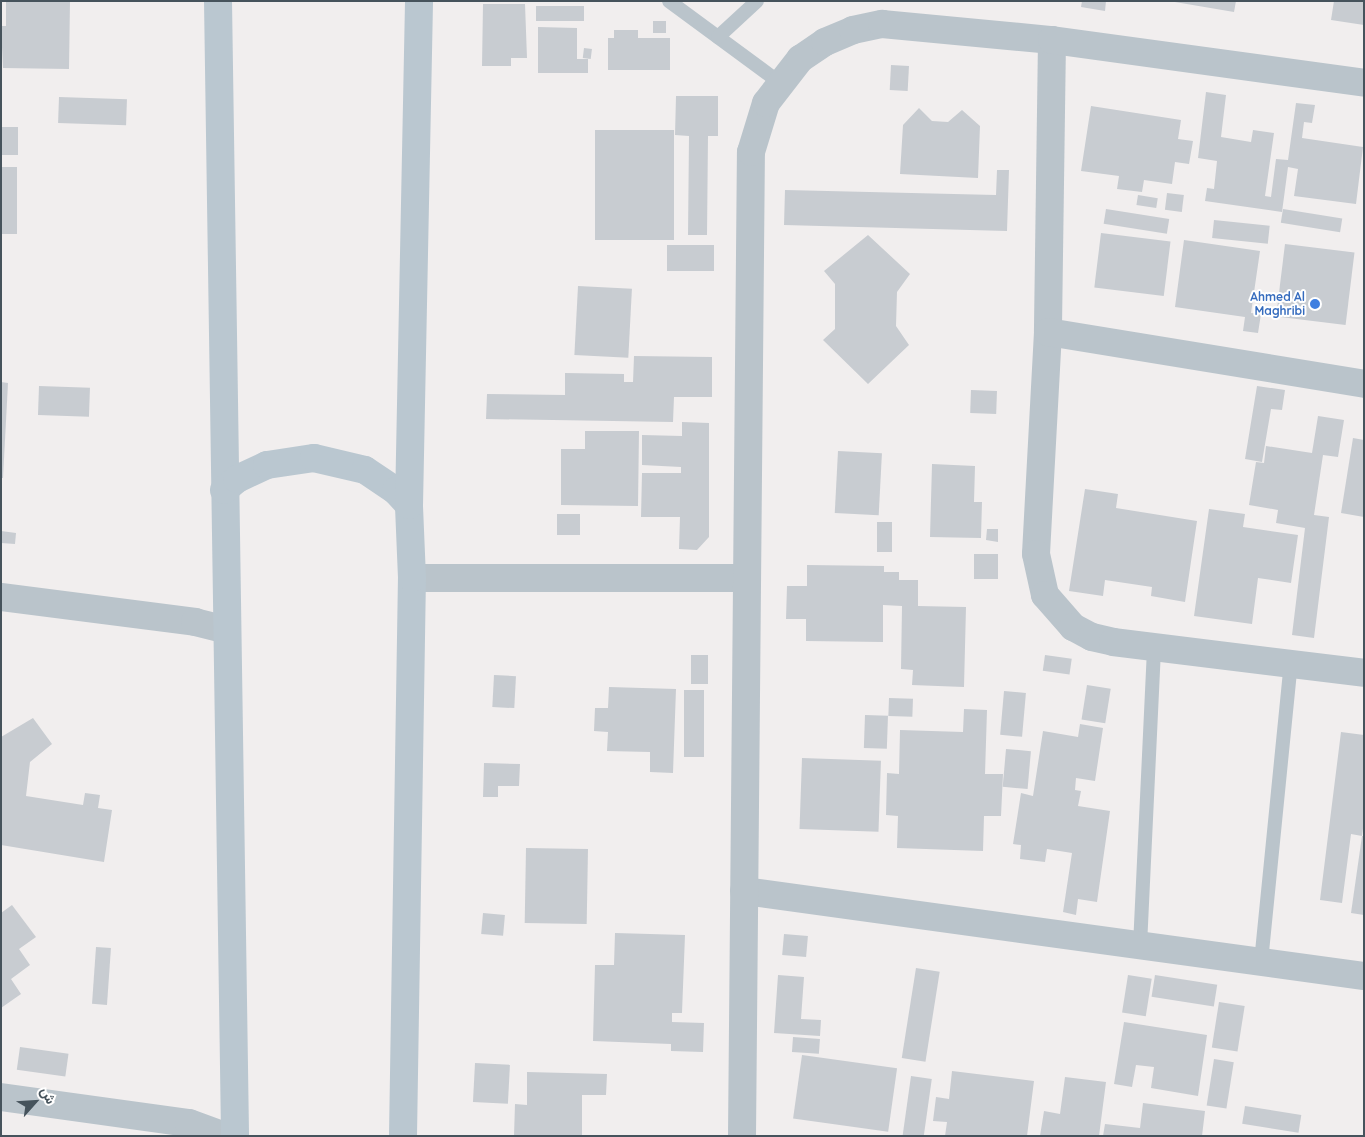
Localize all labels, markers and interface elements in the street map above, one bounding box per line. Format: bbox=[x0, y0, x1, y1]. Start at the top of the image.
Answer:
place label: Ahmed Al Maghribi bbox=[1250, 290, 1305, 318]
marker: Ahmed Al Maghribi bbox=[1309, 298, 1321, 310]
north arrow bbox=[10, 1077, 60, 1127]
text: ش bbox=[37, 1084, 60, 1107]

